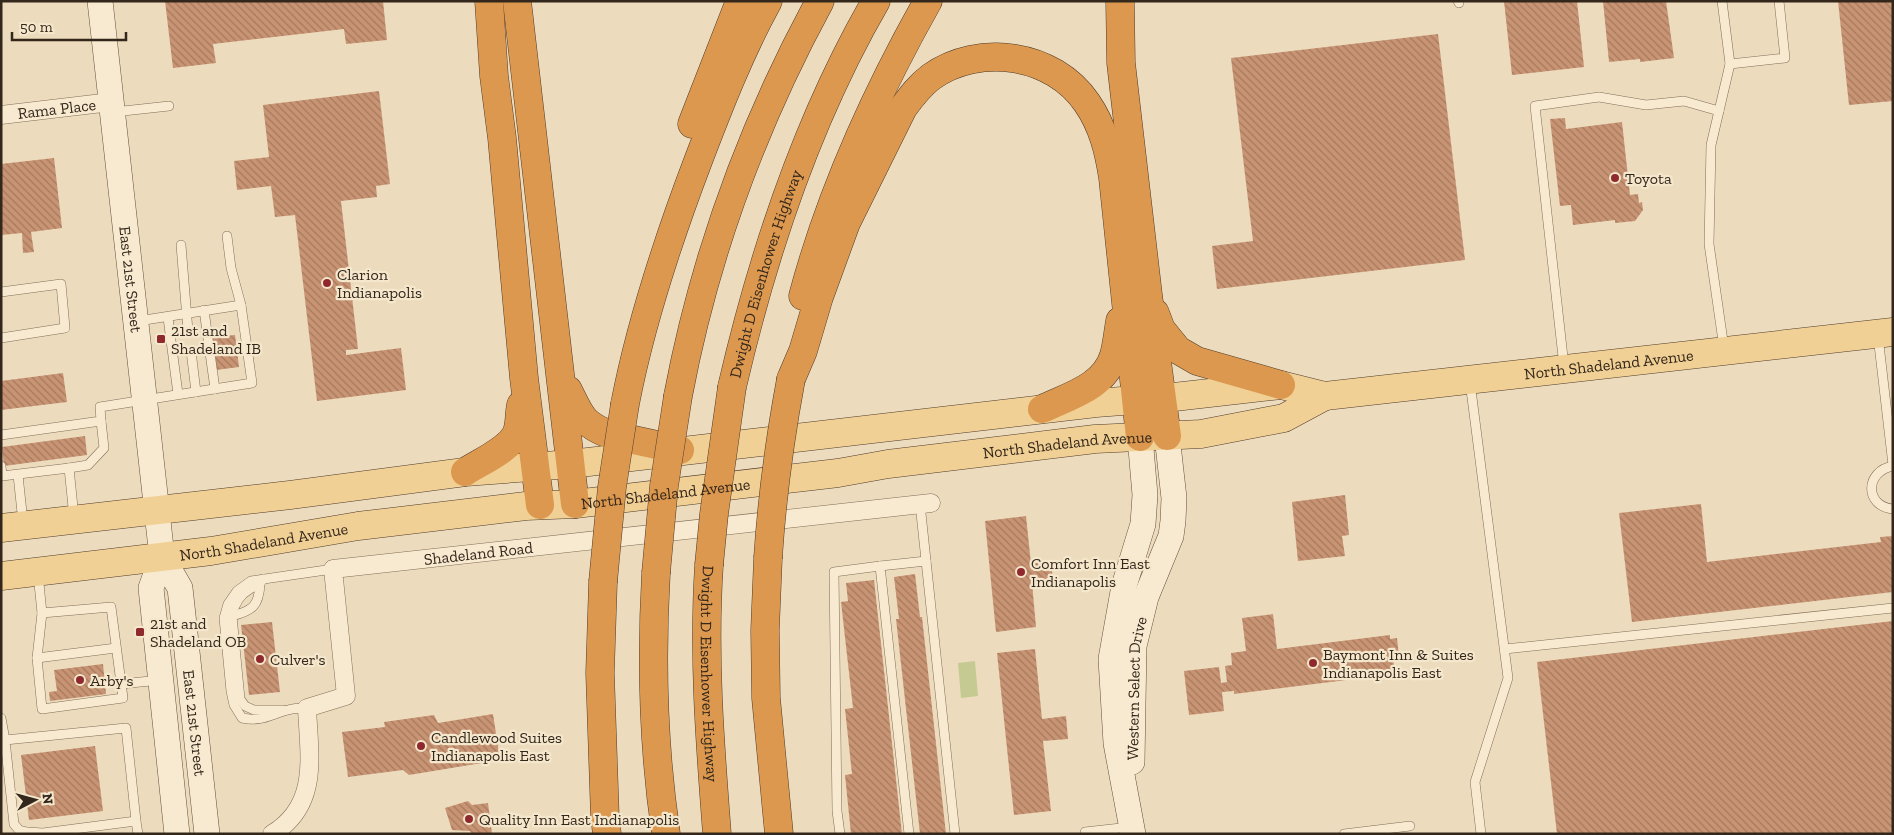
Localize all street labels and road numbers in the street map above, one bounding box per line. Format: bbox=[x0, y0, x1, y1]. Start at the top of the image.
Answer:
street label: Rama Place bbox=[16, 95, 97, 123]
street label: Dwight D Eisenhower Highway bbox=[725, 166, 806, 380]
street label: East 21st Street bbox=[115, 225, 146, 334]
street label: North Shadeland Avenue bbox=[1523, 346, 1694, 383]
street label: North Shadeland Avenue bbox=[982, 427, 1153, 462]
street label: North Shadeland Avenue bbox=[580, 474, 751, 513]
street label: North Shadeland Avenue bbox=[179, 519, 349, 565]
street label: Shadeland Road bbox=[423, 538, 534, 569]
street label: Dwight D Eisenhower Highway bbox=[697, 565, 722, 784]
street label: Western Select Drive bbox=[1123, 615, 1151, 760]
street label: East 21st Street bbox=[179, 669, 210, 777]

